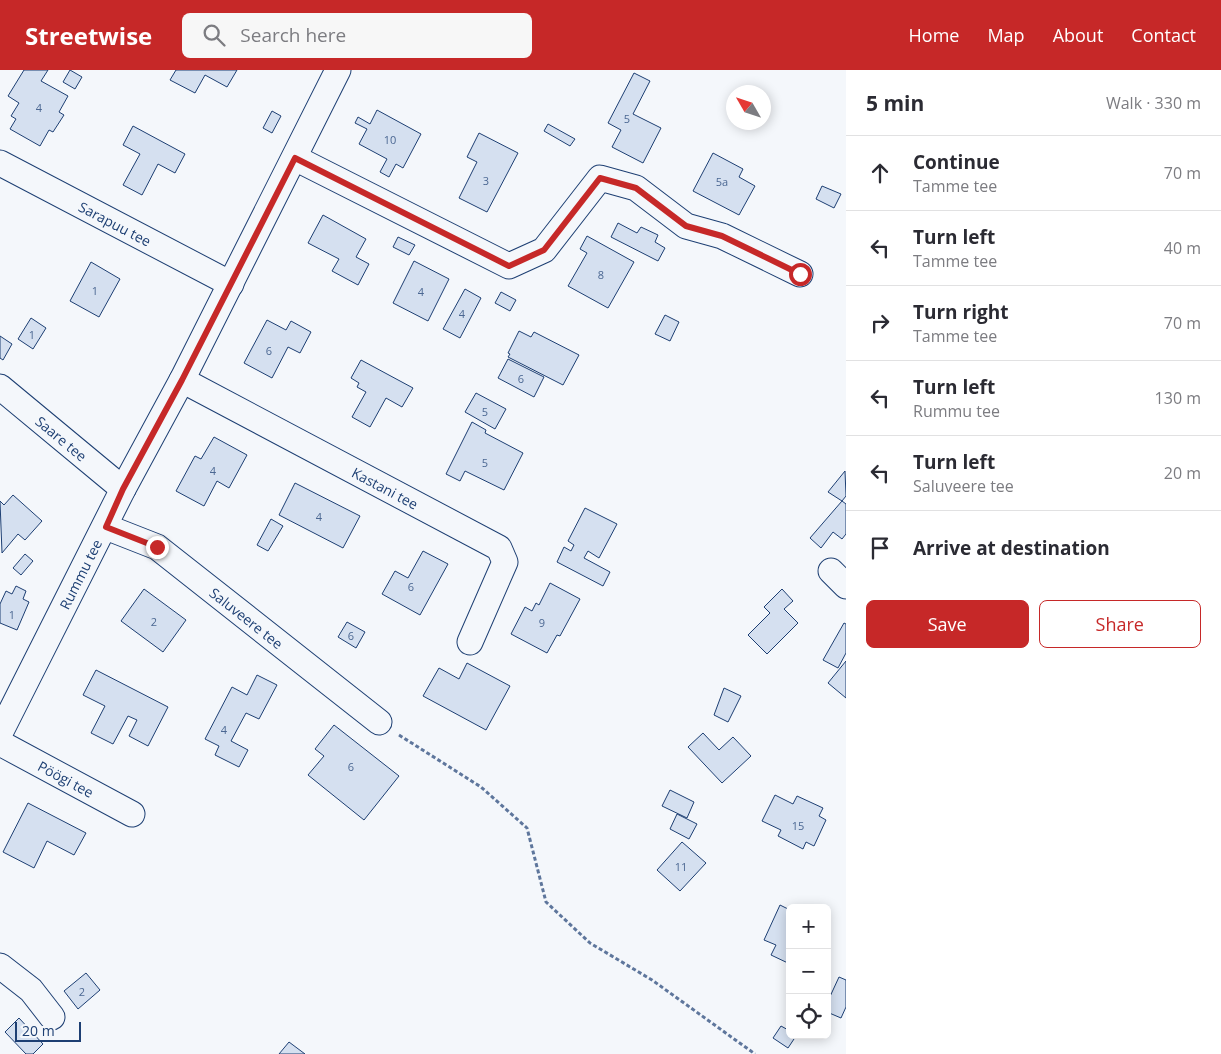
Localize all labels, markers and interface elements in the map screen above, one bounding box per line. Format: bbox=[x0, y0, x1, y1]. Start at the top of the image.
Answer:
search box bbox=[182, 13, 532, 58]
text: Streetwise bbox=[25, 19, 152, 52]
icon: search bbox=[200, 21, 228, 49]
text: Search here bbox=[240, 22, 346, 48]
text: Home bbox=[909, 23, 959, 47]
text: Map bbox=[987, 23, 1025, 47]
text: About bbox=[1053, 23, 1103, 47]
text: Contact bbox=[1131, 23, 1196, 47]
north arrow bbox=[726, 85, 771, 130]
text: 5 min bbox=[866, 89, 924, 117]
text: Walk · 330 m bbox=[1106, 92, 1201, 114]
house number: 4 bbox=[36, 100, 43, 115]
house number: 5 bbox=[624, 111, 630, 126]
house number: 10 bbox=[384, 132, 396, 147]
text: Continue bbox=[913, 149, 1000, 175]
icon: ahead bbox=[866, 159, 894, 187]
text: 70 m bbox=[1164, 162, 1201, 184]
house number: 3 bbox=[483, 173, 489, 188]
house number: 5a bbox=[716, 174, 728, 189]
text: Tamme tee bbox=[913, 175, 997, 197]
street label: Sarapuu tee bbox=[76, 197, 155, 250]
text: Turn left bbox=[913, 224, 995, 250]
icon: left bbox=[866, 234, 894, 262]
text: 40 m bbox=[1164, 237, 1201, 259]
text: Tamme tee bbox=[913, 250, 997, 272]
route start bbox=[789, 263, 812, 286]
house number: 8 bbox=[598, 267, 604, 282]
house number: 1 bbox=[92, 283, 98, 298]
house number: 4 bbox=[418, 284, 425, 299]
text: Turn right bbox=[913, 299, 1008, 325]
house number: 4 bbox=[459, 306, 466, 321]
icon: right bbox=[866, 309, 894, 337]
text: 70 m bbox=[1164, 312, 1201, 334]
text: Tamme tee bbox=[913, 325, 997, 347]
house number: 1 bbox=[29, 327, 35, 342]
house number: 6 bbox=[266, 343, 272, 358]
house number: 6 bbox=[518, 371, 524, 386]
text: Turn left bbox=[913, 374, 995, 400]
icon: left bbox=[866, 384, 894, 412]
text: 130 m bbox=[1155, 387, 1201, 409]
text: Rummu tee bbox=[913, 400, 1000, 422]
house number: 5 bbox=[482, 404, 488, 419]
street label: Saare tee bbox=[32, 411, 91, 465]
text: Turn left bbox=[913, 449, 995, 475]
house number: 5 bbox=[482, 455, 488, 470]
icon: left bbox=[866, 459, 894, 487]
street label: Kastani tee bbox=[349, 462, 422, 513]
text: 20 m bbox=[1164, 462, 1201, 484]
house number: 4 bbox=[210, 463, 217, 478]
text: Saluveere tee bbox=[913, 475, 1014, 497]
house number: 4 bbox=[316, 509, 323, 524]
icon: arrive bbox=[866, 534, 894, 562]
text: Arrive at destination bbox=[913, 535, 1110, 561]
street label: Rummu tee bbox=[55, 536, 106, 612]
route end bbox=[146, 536, 169, 559]
house number: 6 bbox=[408, 579, 414, 594]
street label: Saluveere tee bbox=[206, 583, 287, 653]
button: Save bbox=[866, 600, 1029, 648]
button: Share bbox=[1039, 600, 1201, 648]
house number: 1 bbox=[9, 607, 15, 622]
house number: 2 bbox=[151, 614, 157, 629]
house number: 9 bbox=[539, 615, 545, 630]
house number: 6 bbox=[348, 628, 354, 643]
house number: 4 bbox=[221, 722, 228, 737]
street label: Pöögi tee bbox=[35, 756, 97, 801]
house number: 6 bbox=[348, 759, 354, 774]
house number: 15 bbox=[792, 818, 804, 833]
house number: 11 bbox=[675, 859, 687, 874]
map controls bbox=[786, 904, 831, 1039]
button: + bbox=[786, 904, 831, 949]
button: − bbox=[786, 949, 831, 994]
house number: 2 bbox=[79, 984, 85, 999]
button: locate bbox=[786, 994, 831, 1039]
scale bar bbox=[15, 1019, 81, 1042]
text: 20 m bbox=[22, 1021, 55, 1040]

